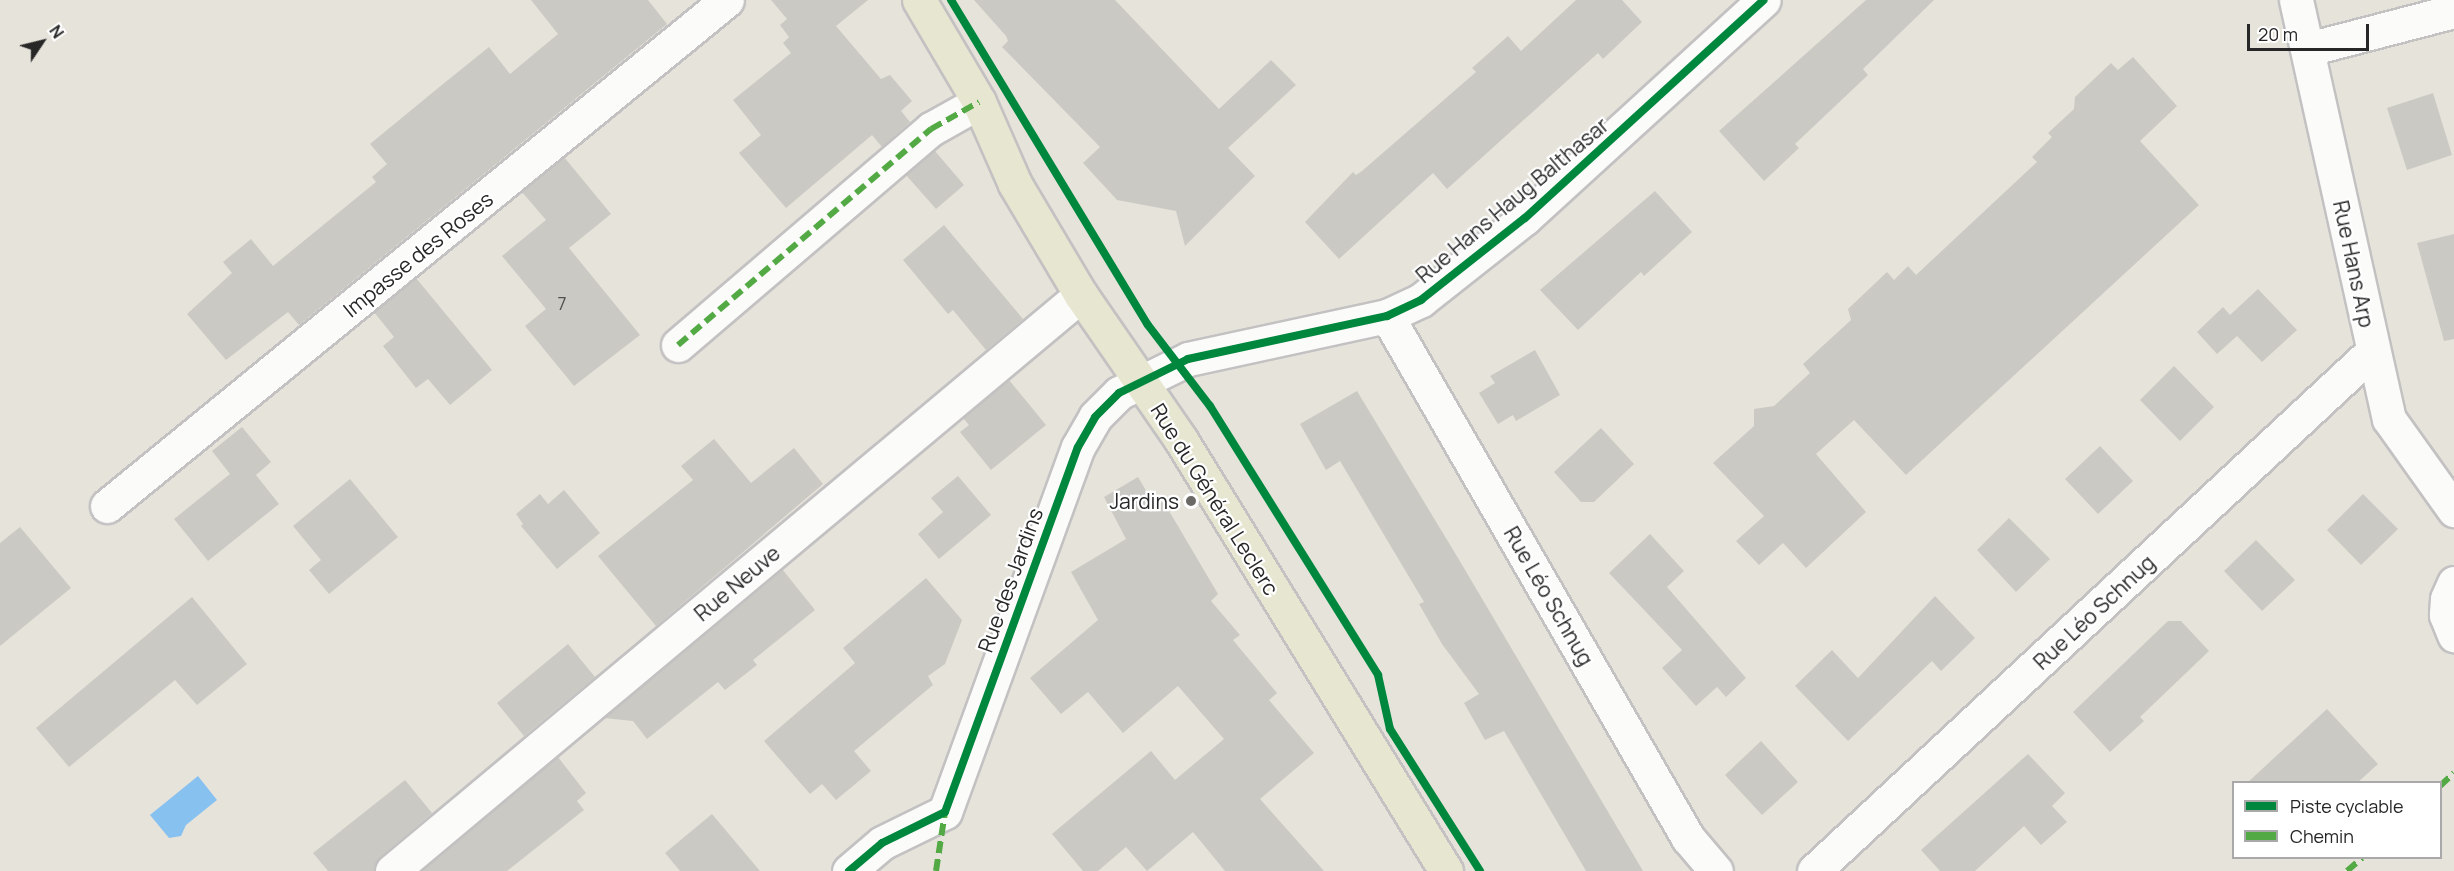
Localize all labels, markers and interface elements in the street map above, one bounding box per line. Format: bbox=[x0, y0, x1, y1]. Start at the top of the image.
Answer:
north arrow bbox=[12, 12, 72, 72]
scale bar bbox=[2250, 12, 2372, 50]
text: N bbox=[44, 21, 69, 43]
text: 20 m bbox=[2258, 22, 2298, 46]
street label: Rue Hans Haug Balthasar bbox=[1411, 112, 1613, 288]
street label: Impasse des Roses bbox=[338, 186, 498, 322]
street label: Rue Hans Arp bbox=[2328, 198, 2380, 330]
house number: 7 bbox=[557, 292, 567, 314]
street label: Rue du Général Leclerc bbox=[1146, 399, 1284, 599]
place label: Jardins bbox=[1109, 488, 1179, 514]
marker: Jardins bbox=[1184, 494, 1198, 508]
street label: Rue des Jardins bbox=[972, 504, 1048, 656]
street label: Rue Léo Schnug bbox=[1499, 522, 1599, 670]
street label: Rue Neuve bbox=[689, 540, 785, 626]
street label: Rue Léo Schnug bbox=[2028, 550, 2160, 674]
legend bbox=[2232, 781, 2442, 859]
text: Piste cyclable bbox=[2290, 794, 2404, 818]
text: Chemin bbox=[2290, 824, 2354, 848]

